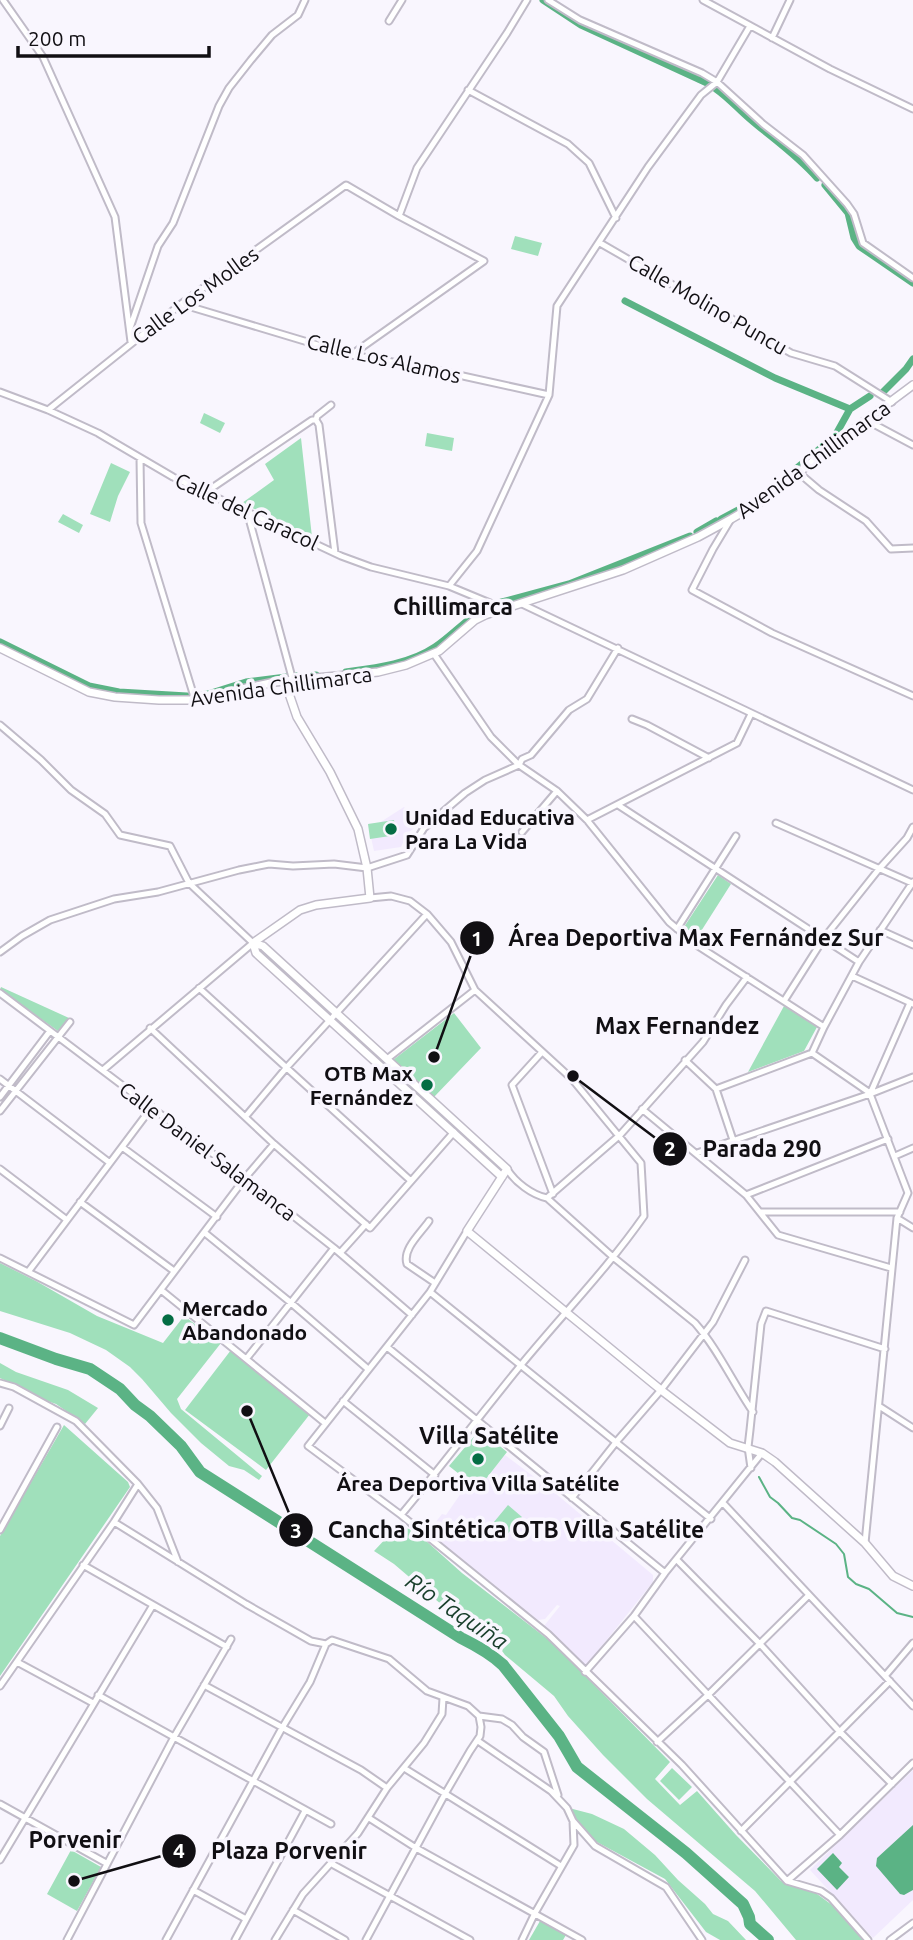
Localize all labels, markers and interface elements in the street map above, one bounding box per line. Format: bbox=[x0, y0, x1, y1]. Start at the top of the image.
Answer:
scale bar bbox=[18, 14, 208, 58]
text: 200 m bbox=[28, 26, 86, 50]
street label: Calle Los Molles bbox=[127, 241, 263, 349]
street label: Calle Molino Puncu bbox=[624, 249, 792, 359]
street label: Calle Los Alamos bbox=[305, 329, 463, 387]
street label: Avenida Chillimarca bbox=[732, 395, 894, 523]
street label: Calle del Caracol bbox=[172, 467, 322, 555]
district label: Chillimarca bbox=[393, 594, 513, 619]
street label: Avenida Chillimarca bbox=[188, 661, 374, 711]
place label: Unidad Educativa Para La Vida bbox=[405, 805, 575, 853]
marker: Unidad Educativa Para La Vida bbox=[383, 821, 399, 837]
callout: Área Deportiva Max Fernández Sur bbox=[459, 916, 898, 960]
text: Área Deportiva Max Fernández Sur bbox=[508, 922, 884, 950]
text: 1 bbox=[471, 926, 483, 950]
district label: Max Fernandez bbox=[595, 1013, 759, 1038]
place label: OTB Max Fernández bbox=[310, 1061, 414, 1109]
street label: Calle Daniel Salamanca bbox=[115, 1077, 301, 1225]
marker: OTB Max Fernández bbox=[419, 1077, 435, 1093]
callout: Parada 290 bbox=[653, 1127, 835, 1171]
text: 2 bbox=[664, 1136, 676, 1160]
text: Parada 290 bbox=[702, 1136, 822, 1161]
place label: Mercado Abandonado bbox=[182, 1296, 307, 1344]
marker: Mercado Abandonado bbox=[160, 1312, 176, 1328]
district label: Villa Satélite bbox=[419, 1423, 559, 1448]
marker: Área Deportiva Villa Satélite bbox=[470, 1451, 486, 1467]
place label: Área Deportiva Villa Satélite bbox=[337, 1471, 620, 1495]
callout: Cancha Sintética OTB Villa Satélite bbox=[278, 1508, 718, 1552]
text: Cancha Sintética OTB Villa Satélite bbox=[328, 1517, 704, 1542]
text: 3 bbox=[290, 1518, 302, 1542]
water label: Río Taquiña bbox=[402, 1568, 512, 1654]
district label: Porvenir bbox=[29, 1827, 122, 1852]
callout: Plaza Porvenir bbox=[162, 1829, 381, 1873]
text: 4 bbox=[173, 1838, 185, 1862]
text: Plaza Porvenir bbox=[211, 1838, 368, 1863]

